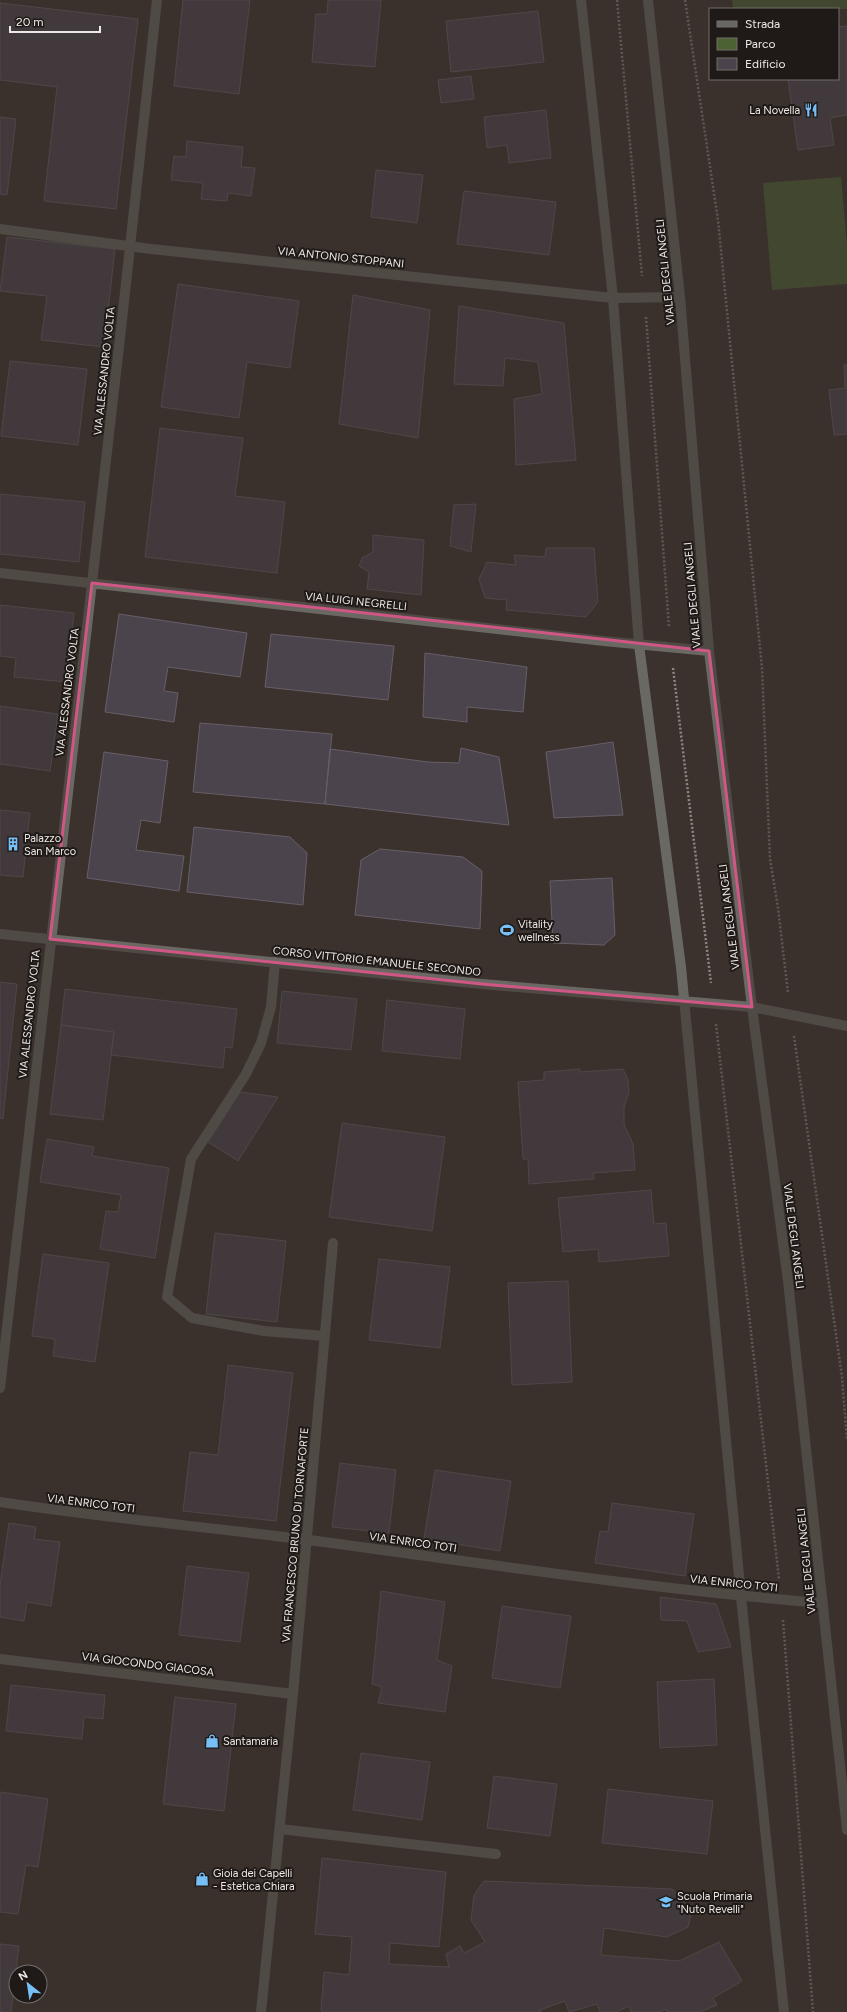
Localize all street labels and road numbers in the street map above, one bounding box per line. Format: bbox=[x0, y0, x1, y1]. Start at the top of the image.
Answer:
street label: VIALE DEGLI ANGELI bbox=[653, 218, 678, 326]
street label: VIA ANTONIO STOPPANI bbox=[277, 244, 405, 271]
street label: VIA ALESSANDRO VOLTA bbox=[91, 305, 118, 436]
street label: VIALE DEGLI ANGELI bbox=[681, 541, 704, 649]
street label: VIA LUIGI NEGRELLI bbox=[304, 590, 408, 613]
street label: VIA ALESSANDRO VOLTA bbox=[53, 627, 82, 757]
street label: VIALE DEGLI ANGELI bbox=[717, 863, 742, 971]
street label: CORSO VITTORIO EMANUELE SECONDO bbox=[272, 944, 482, 979]
street label: VIA ALESSANDRO VOLTA bbox=[16, 948, 43, 1079]
street label: VIALE DEGLI ANGELI bbox=[781, 1182, 806, 1290]
street label: VIA FRANCESCO BRUNO DI TORNAFORTE bbox=[280, 1427, 311, 1643]
street label: VIA ENRICO TOTI bbox=[46, 1492, 136, 1515]
street label: VIALE DEGLI ANGELI bbox=[794, 1507, 819, 1615]
street label: VIA ENRICO TOTI bbox=[368, 1530, 458, 1555]
street label: VIA ENRICO TOTI bbox=[689, 1572, 779, 1595]
street label: VIA GIOCONDO GIACOSA bbox=[81, 1650, 215, 1679]

